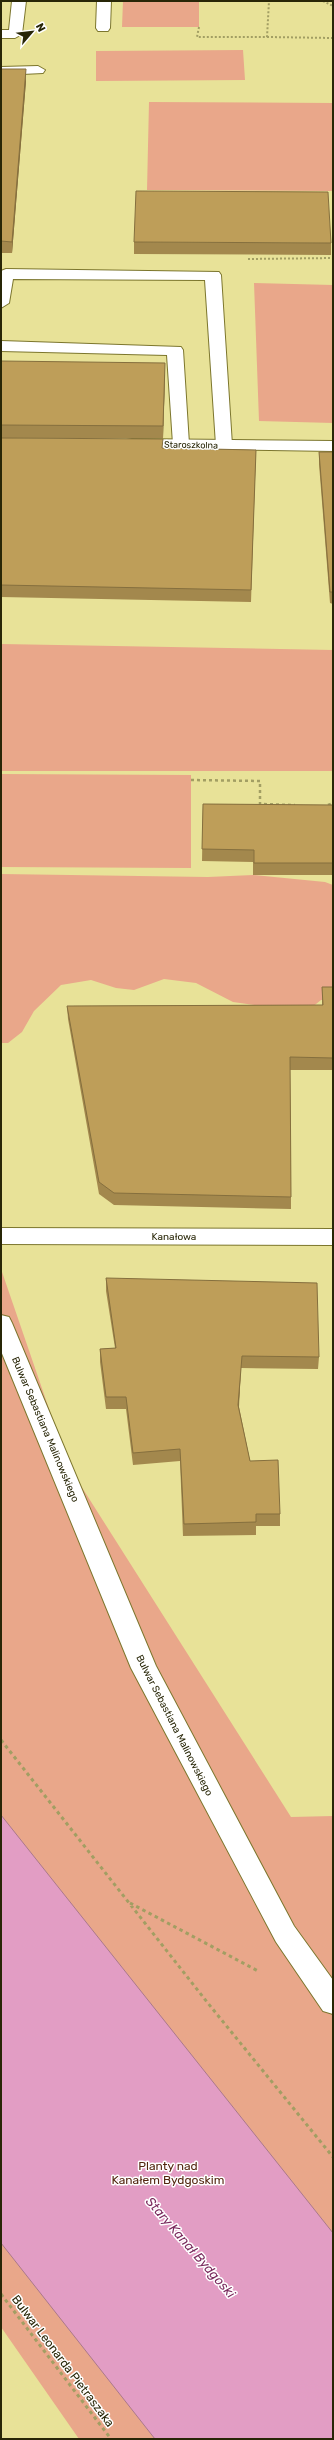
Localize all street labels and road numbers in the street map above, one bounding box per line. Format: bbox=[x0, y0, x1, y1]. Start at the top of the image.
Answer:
street label: Staroszkolna bbox=[164, 440, 218, 450]
street label: Kanałowa bbox=[152, 1231, 196, 1243]
street label: Bulwar Sebastiana Malinowskiego bbox=[9, 1355, 81, 1504]
street label: Bulwar Sebastiana Malinowskiego bbox=[133, 1653, 215, 1798]
street label: Bulwar Leonarda Pietraszaka bbox=[9, 2292, 117, 2430]

